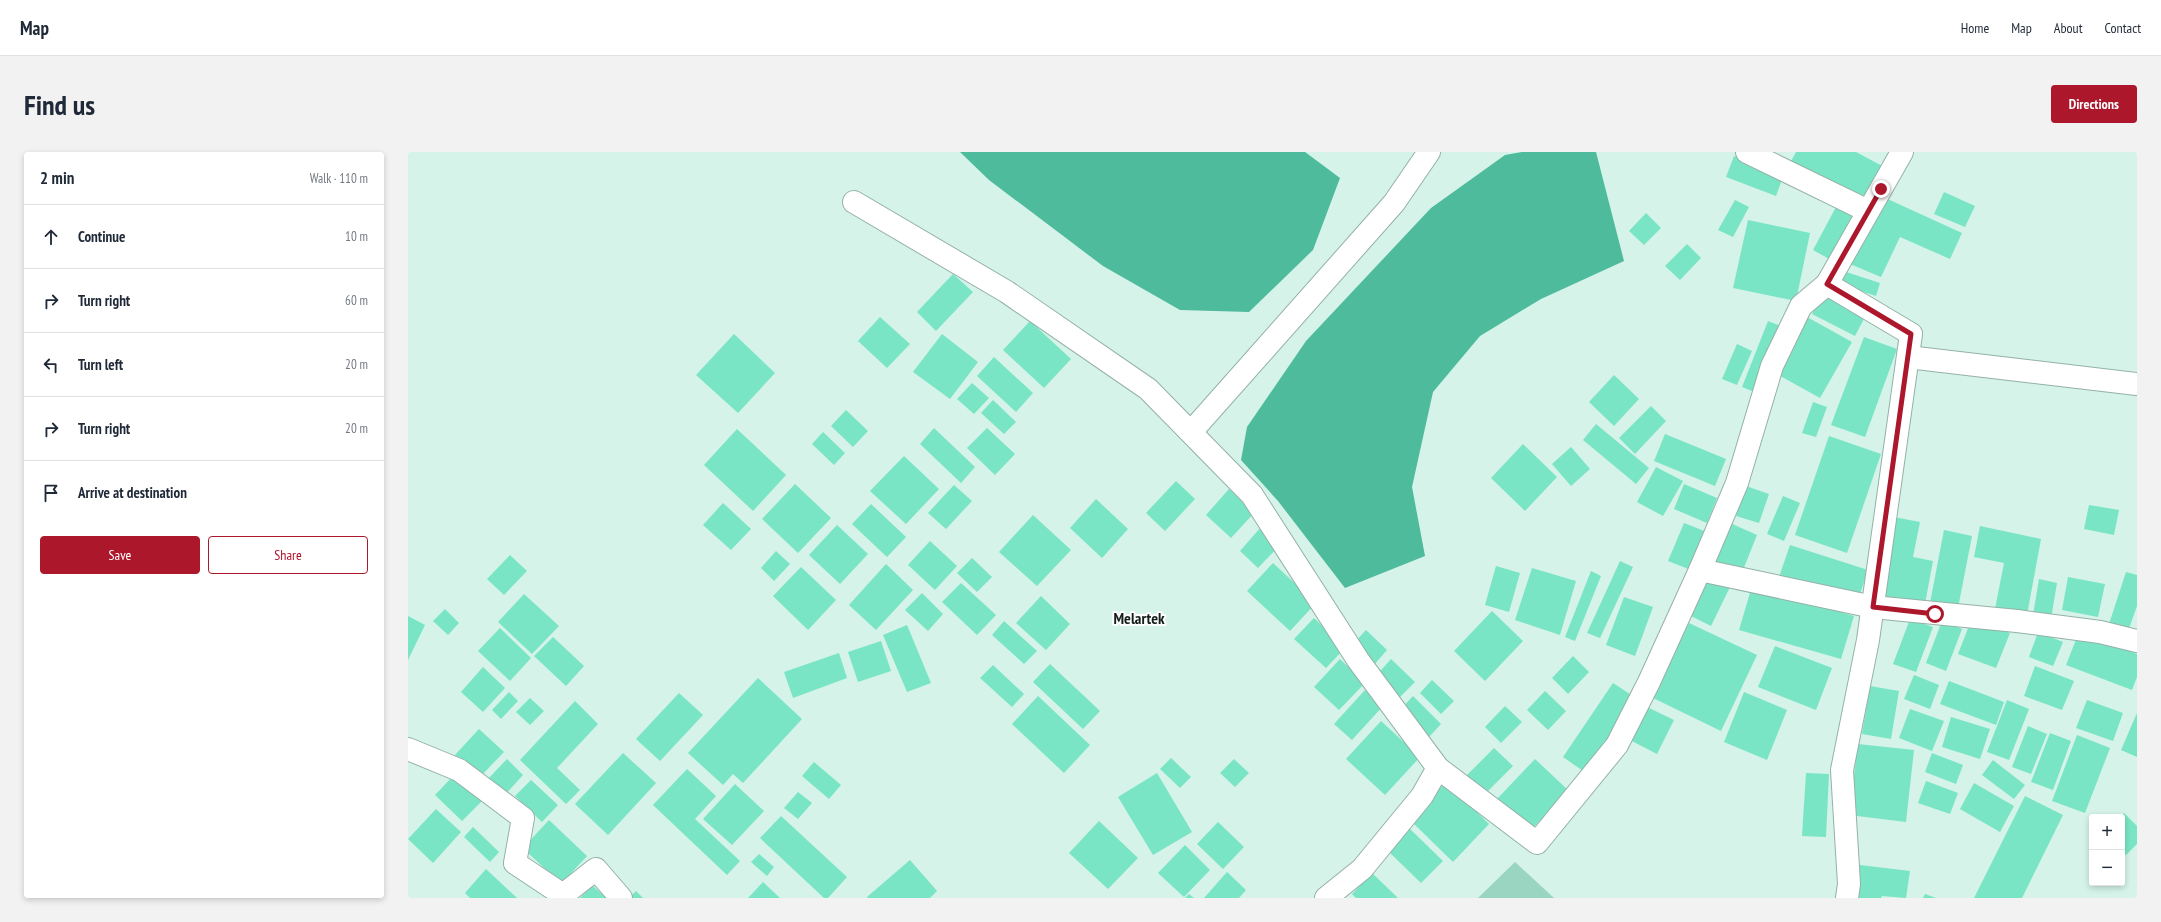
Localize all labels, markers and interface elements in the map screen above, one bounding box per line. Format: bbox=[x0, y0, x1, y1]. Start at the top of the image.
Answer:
text: Map bbox=[20, 16, 49, 40]
text: Home bbox=[1961, 19, 1989, 37]
text: Map bbox=[2011, 19, 2032, 37]
text: About bbox=[2054, 19, 2083, 37]
text: Contact bbox=[2105, 19, 2141, 37]
button: Directions bbox=[2051, 85, 2137, 123]
text: Find us bbox=[24, 86, 95, 123]
text: 2 min bbox=[40, 167, 74, 189]
text: Walk · 110 m bbox=[310, 170, 368, 187]
route end bbox=[1872, 180, 1890, 198]
icon: ahead bbox=[40, 226, 62, 248]
text: Continue bbox=[78, 227, 125, 246]
text: 10 m bbox=[345, 228, 368, 245]
icon: right bbox=[40, 290, 62, 312]
text: Turn right bbox=[78, 291, 130, 310]
text: 60 m bbox=[345, 292, 368, 309]
icon: left bbox=[40, 354, 62, 376]
text: Turn left bbox=[78, 355, 123, 374]
text: 20 m bbox=[345, 356, 368, 373]
icon: right bbox=[40, 418, 62, 440]
text: Turn right bbox=[78, 419, 130, 438]
text: 20 m bbox=[345, 420, 368, 437]
icon: arrive bbox=[40, 482, 62, 504]
text: Arrive at destination bbox=[78, 483, 187, 502]
button: Save bbox=[40, 536, 200, 574]
button: Share bbox=[208, 536, 368, 574]
route start bbox=[1926, 605, 1944, 623]
district label: Melartek bbox=[1113, 608, 1165, 628]
map controls bbox=[2089, 814, 2125, 886]
button: + bbox=[2089, 814, 2125, 850]
button: − bbox=[2089, 850, 2125, 886]

